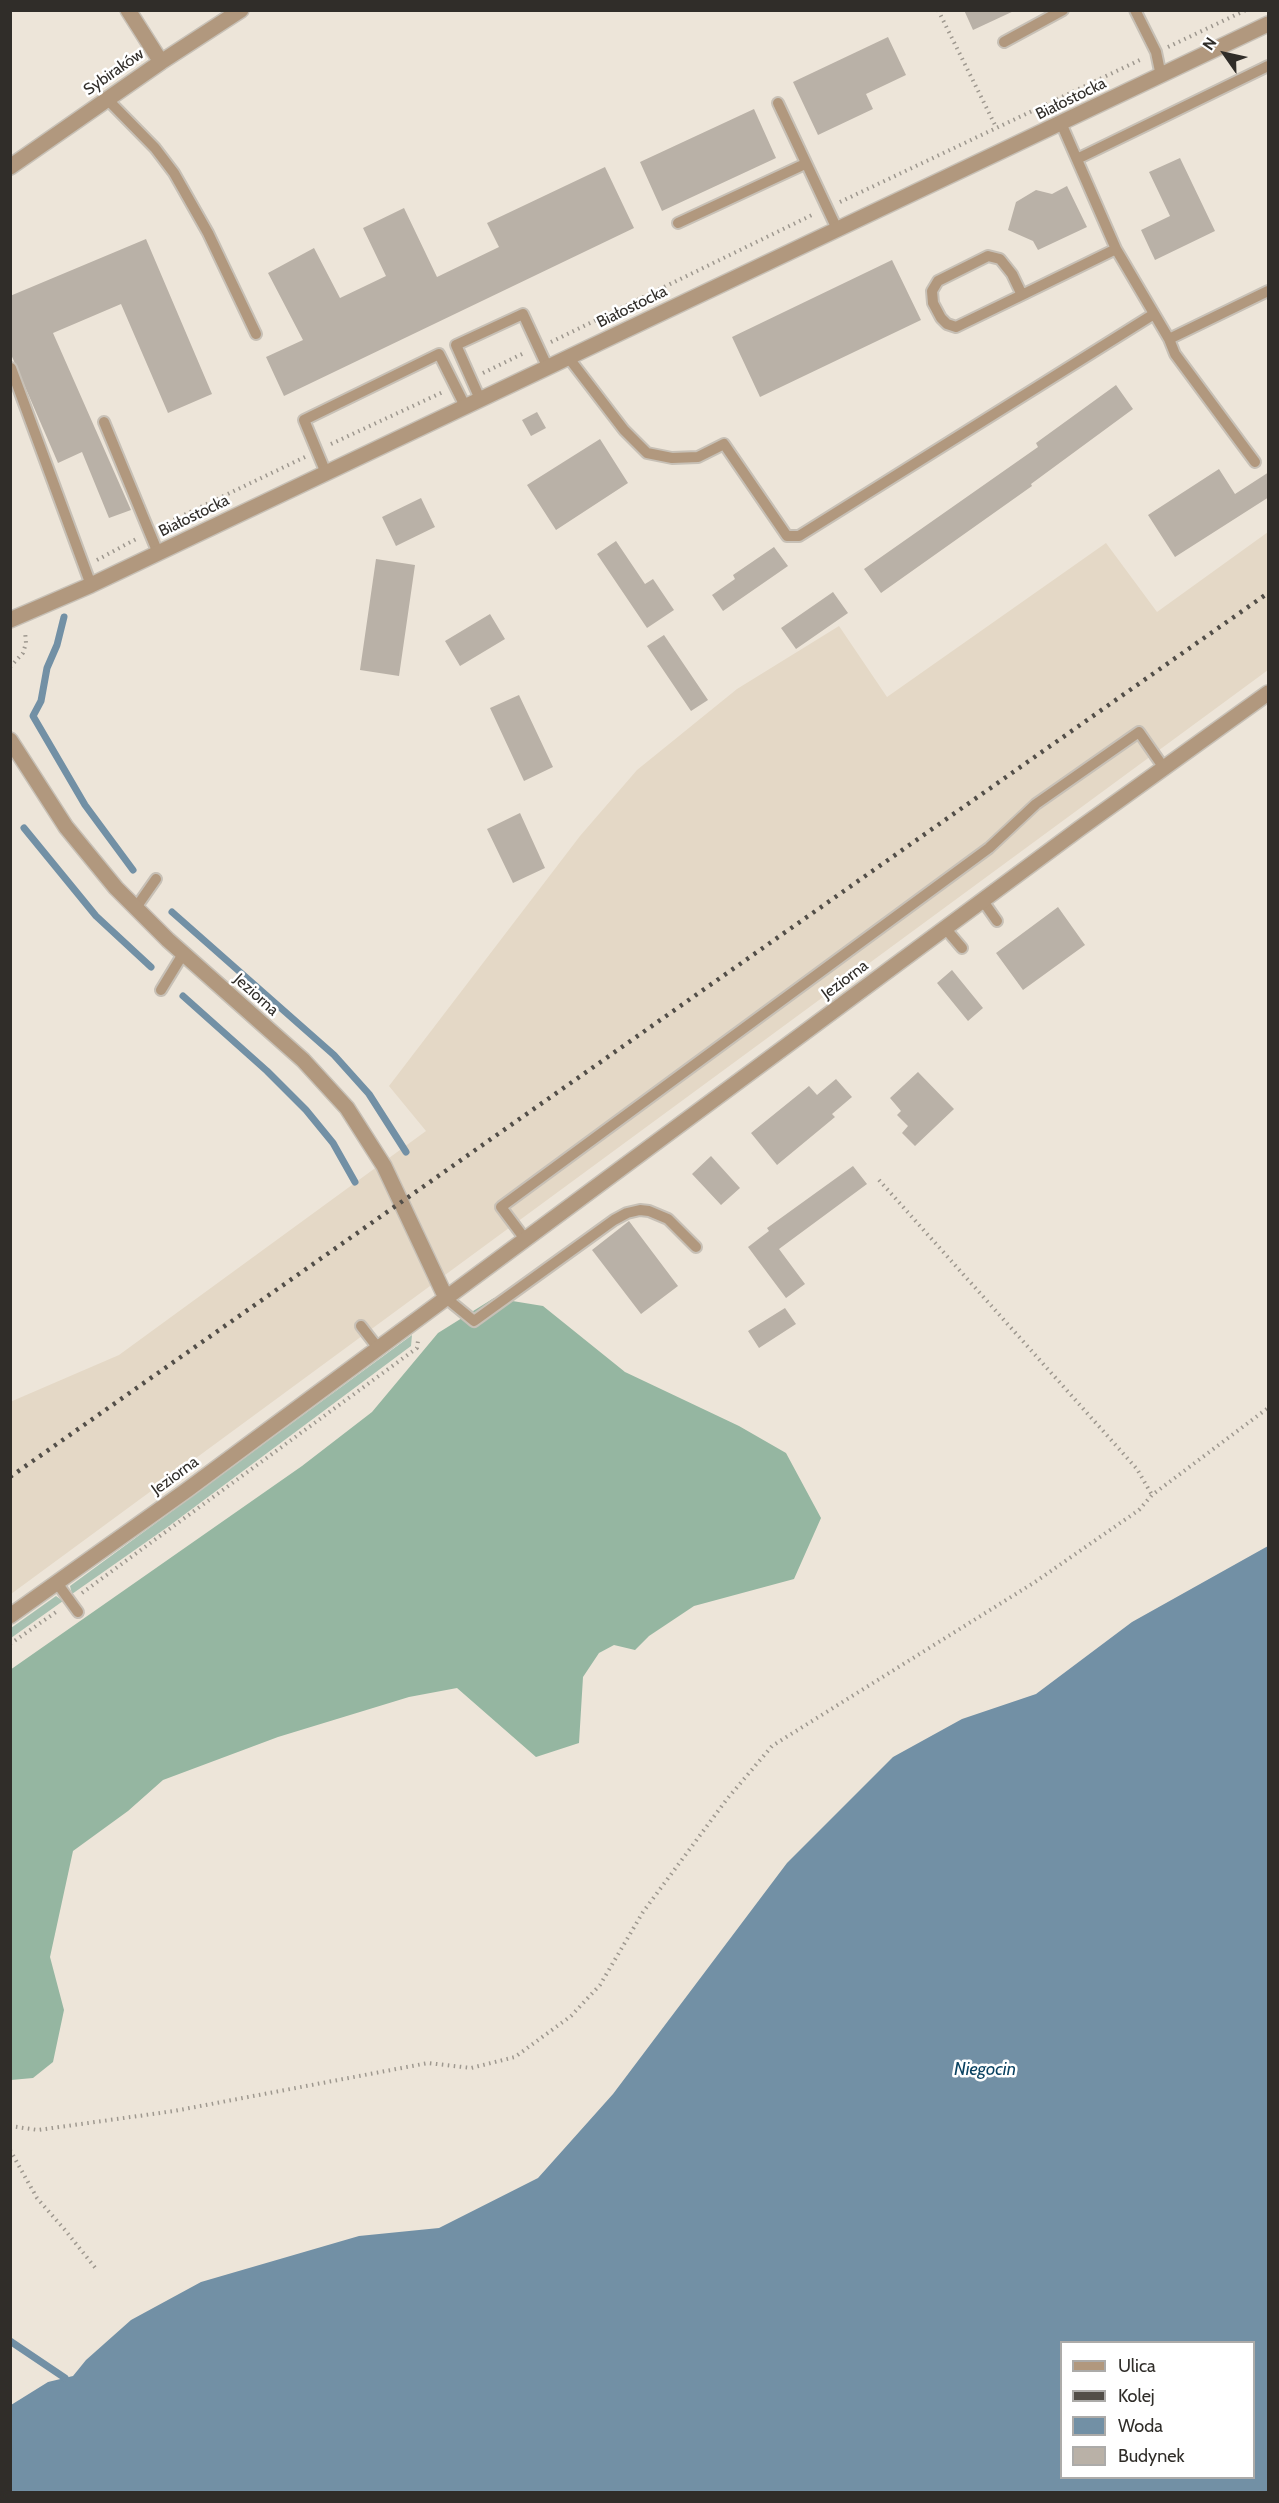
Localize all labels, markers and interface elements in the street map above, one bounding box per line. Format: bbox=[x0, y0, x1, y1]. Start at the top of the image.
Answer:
north arrow bbox=[1195, 24, 1255, 84]
text: N bbox=[1199, 34, 1221, 54]
street label: Sybiraków bbox=[80, 44, 148, 100]
street label: Białostocka bbox=[1033, 74, 1109, 124]
street label: Białostocka bbox=[594, 282, 670, 332]
street label: Białostocka bbox=[156, 491, 232, 541]
street label: Jeziorna bbox=[818, 956, 872, 1004]
street label: Jeziorna bbox=[230, 970, 282, 1020]
street label: Jeziorna bbox=[148, 1453, 202, 1499]
water label: Niegocin bbox=[954, 2059, 1016, 2081]
legend bbox=[1060, 2341, 1255, 2479]
text: Ulica bbox=[1118, 2355, 1156, 2377]
text: Kolej bbox=[1118, 2385, 1155, 2407]
text: Woda bbox=[1118, 2415, 1163, 2437]
text: Budynek bbox=[1118, 2445, 1185, 2467]

